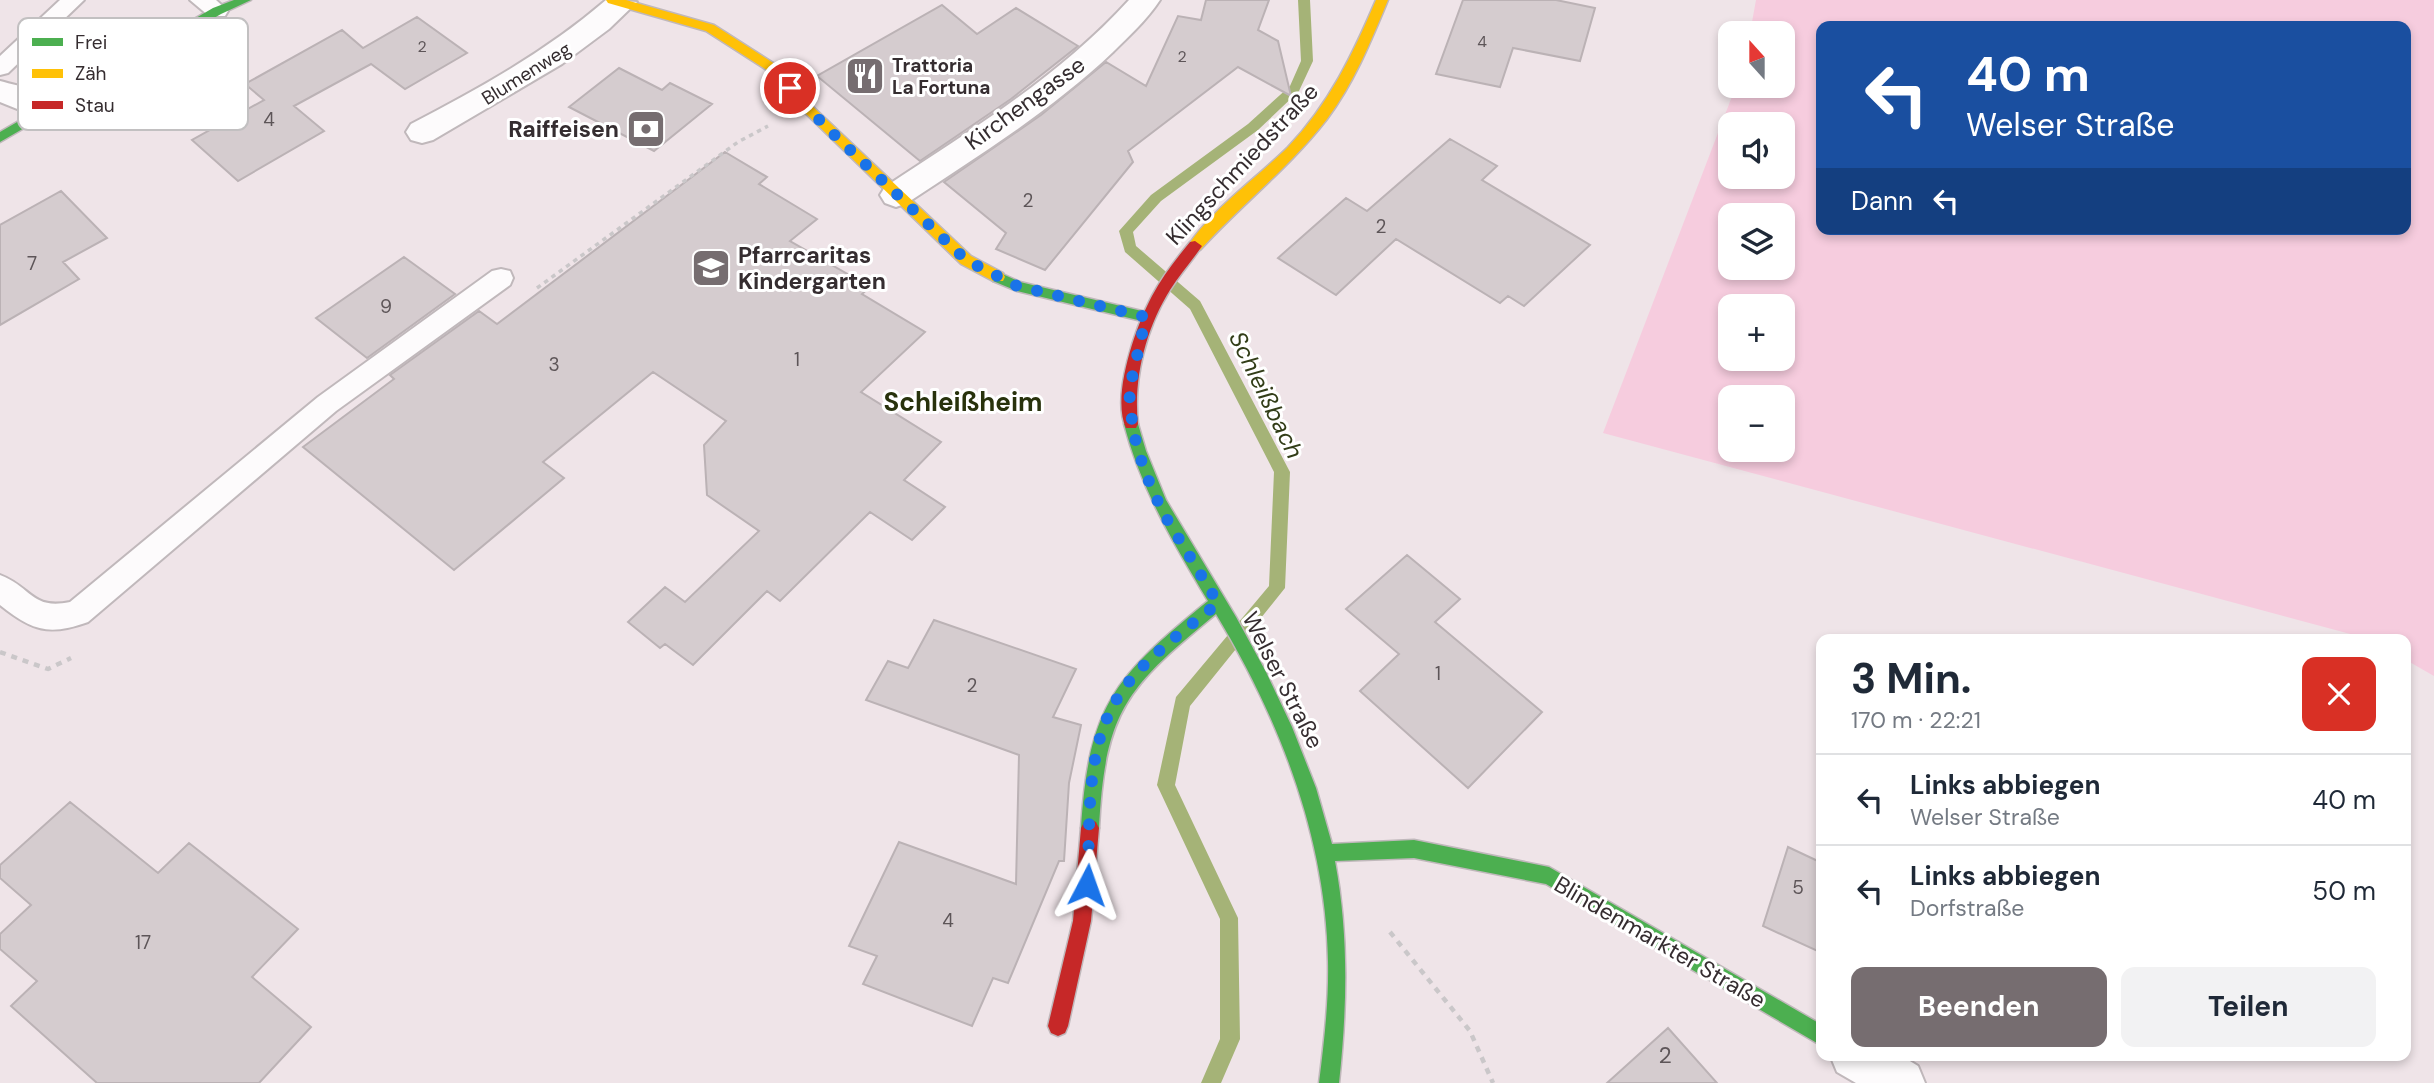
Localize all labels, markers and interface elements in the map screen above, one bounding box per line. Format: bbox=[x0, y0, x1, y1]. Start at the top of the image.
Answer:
legend bbox=[18, 18, 248, 130]
north arrow bbox=[1718, 21, 1796, 98]
map controls bbox=[1718, 21, 1795, 462]
text: Frei bbox=[75, 30, 107, 55]
house number: 4 bbox=[1477, 31, 1487, 52]
house number: 2 bbox=[417, 36, 427, 57]
street label: Blumenweg bbox=[477, 36, 576, 111]
text: 40 m bbox=[1966, 42, 2090, 106]
house number: 2 bbox=[1177, 46, 1187, 67]
street label: Kirchengasse bbox=[959, 49, 1091, 157]
icon: left bbox=[1851, 49, 1942, 140]
place label: Trattoria La Fortuna bbox=[892, 53, 990, 100]
restaurant icon: Trattoria La Fortuna bbox=[844, 55, 886, 97]
pin bbox=[760, 58, 820, 118]
text: Zäh bbox=[75, 61, 107, 86]
icon: arrive bbox=[771, 69, 809, 107]
street label: Klingschmiedstraße bbox=[1159, 77, 1325, 251]
text: Stau bbox=[75, 93, 115, 118]
text: Welser Straße bbox=[1966, 104, 2174, 146]
house number: 4 bbox=[263, 107, 275, 132]
bank icon: Raiffeisen bbox=[625, 108, 667, 150]
button: sound bbox=[1718, 112, 1795, 189]
place label: Raiffeisen bbox=[508, 114, 619, 144]
icon: left bbox=[1927, 182, 1965, 220]
text: Dann bbox=[1851, 184, 1913, 218]
house number: 2 bbox=[1023, 188, 1034, 213]
button: layers bbox=[1718, 203, 1795, 280]
house number: 2 bbox=[1376, 214, 1387, 239]
place label: Pfarrcaritas Kindergarten bbox=[738, 240, 886, 296]
school or university icon: Pfarrcaritas Kindergarten bbox=[690, 247, 732, 289]
house number: 7 bbox=[27, 251, 37, 276]
house number: 9 bbox=[380, 294, 392, 319]
button: + bbox=[1718, 294, 1795, 371]
water label: Schleißbach bbox=[1222, 326, 1311, 464]
house number: 1 bbox=[794, 347, 800, 372]
house number: 3 bbox=[548, 352, 560, 377]
district label: Schleißheim bbox=[883, 385, 1043, 419]
button: − bbox=[1718, 385, 1795, 462]
street label: Welser Straße bbox=[1236, 606, 1330, 754]
text: 3 Min. bbox=[1851, 651, 1971, 706]
button: close bbox=[2302, 657, 2376, 731]
house number: 1 bbox=[1435, 661, 1441, 686]
house number: 2 bbox=[967, 673, 978, 698]
text: 170 m · 22:21 bbox=[1851, 705, 1981, 735]
text: Links abbiegen bbox=[1910, 768, 2100, 802]
icon: left bbox=[1851, 781, 1889, 819]
text: 40 m bbox=[2312, 783, 2376, 817]
text: Welser Straße bbox=[1910, 802, 2060, 832]
position arrow bbox=[1050, 848, 1124, 922]
text: Links abbiegen bbox=[1910, 859, 2100, 893]
street label: Blindenmarkter Straße bbox=[1549, 869, 1771, 1015]
icon: left bbox=[1851, 872, 1889, 910]
text: 50 m bbox=[2312, 874, 2376, 908]
house number: 5 bbox=[1792, 875, 1804, 900]
text: Dorfstraße bbox=[1910, 893, 2024, 923]
house number: 4 bbox=[942, 908, 954, 933]
house number: 17 bbox=[135, 930, 151, 955]
button: Beenden bbox=[1851, 967, 2107, 1047]
button: Teilen bbox=[2121, 967, 2376, 1047]
house number: 2 bbox=[1658, 1040, 1672, 1070]

